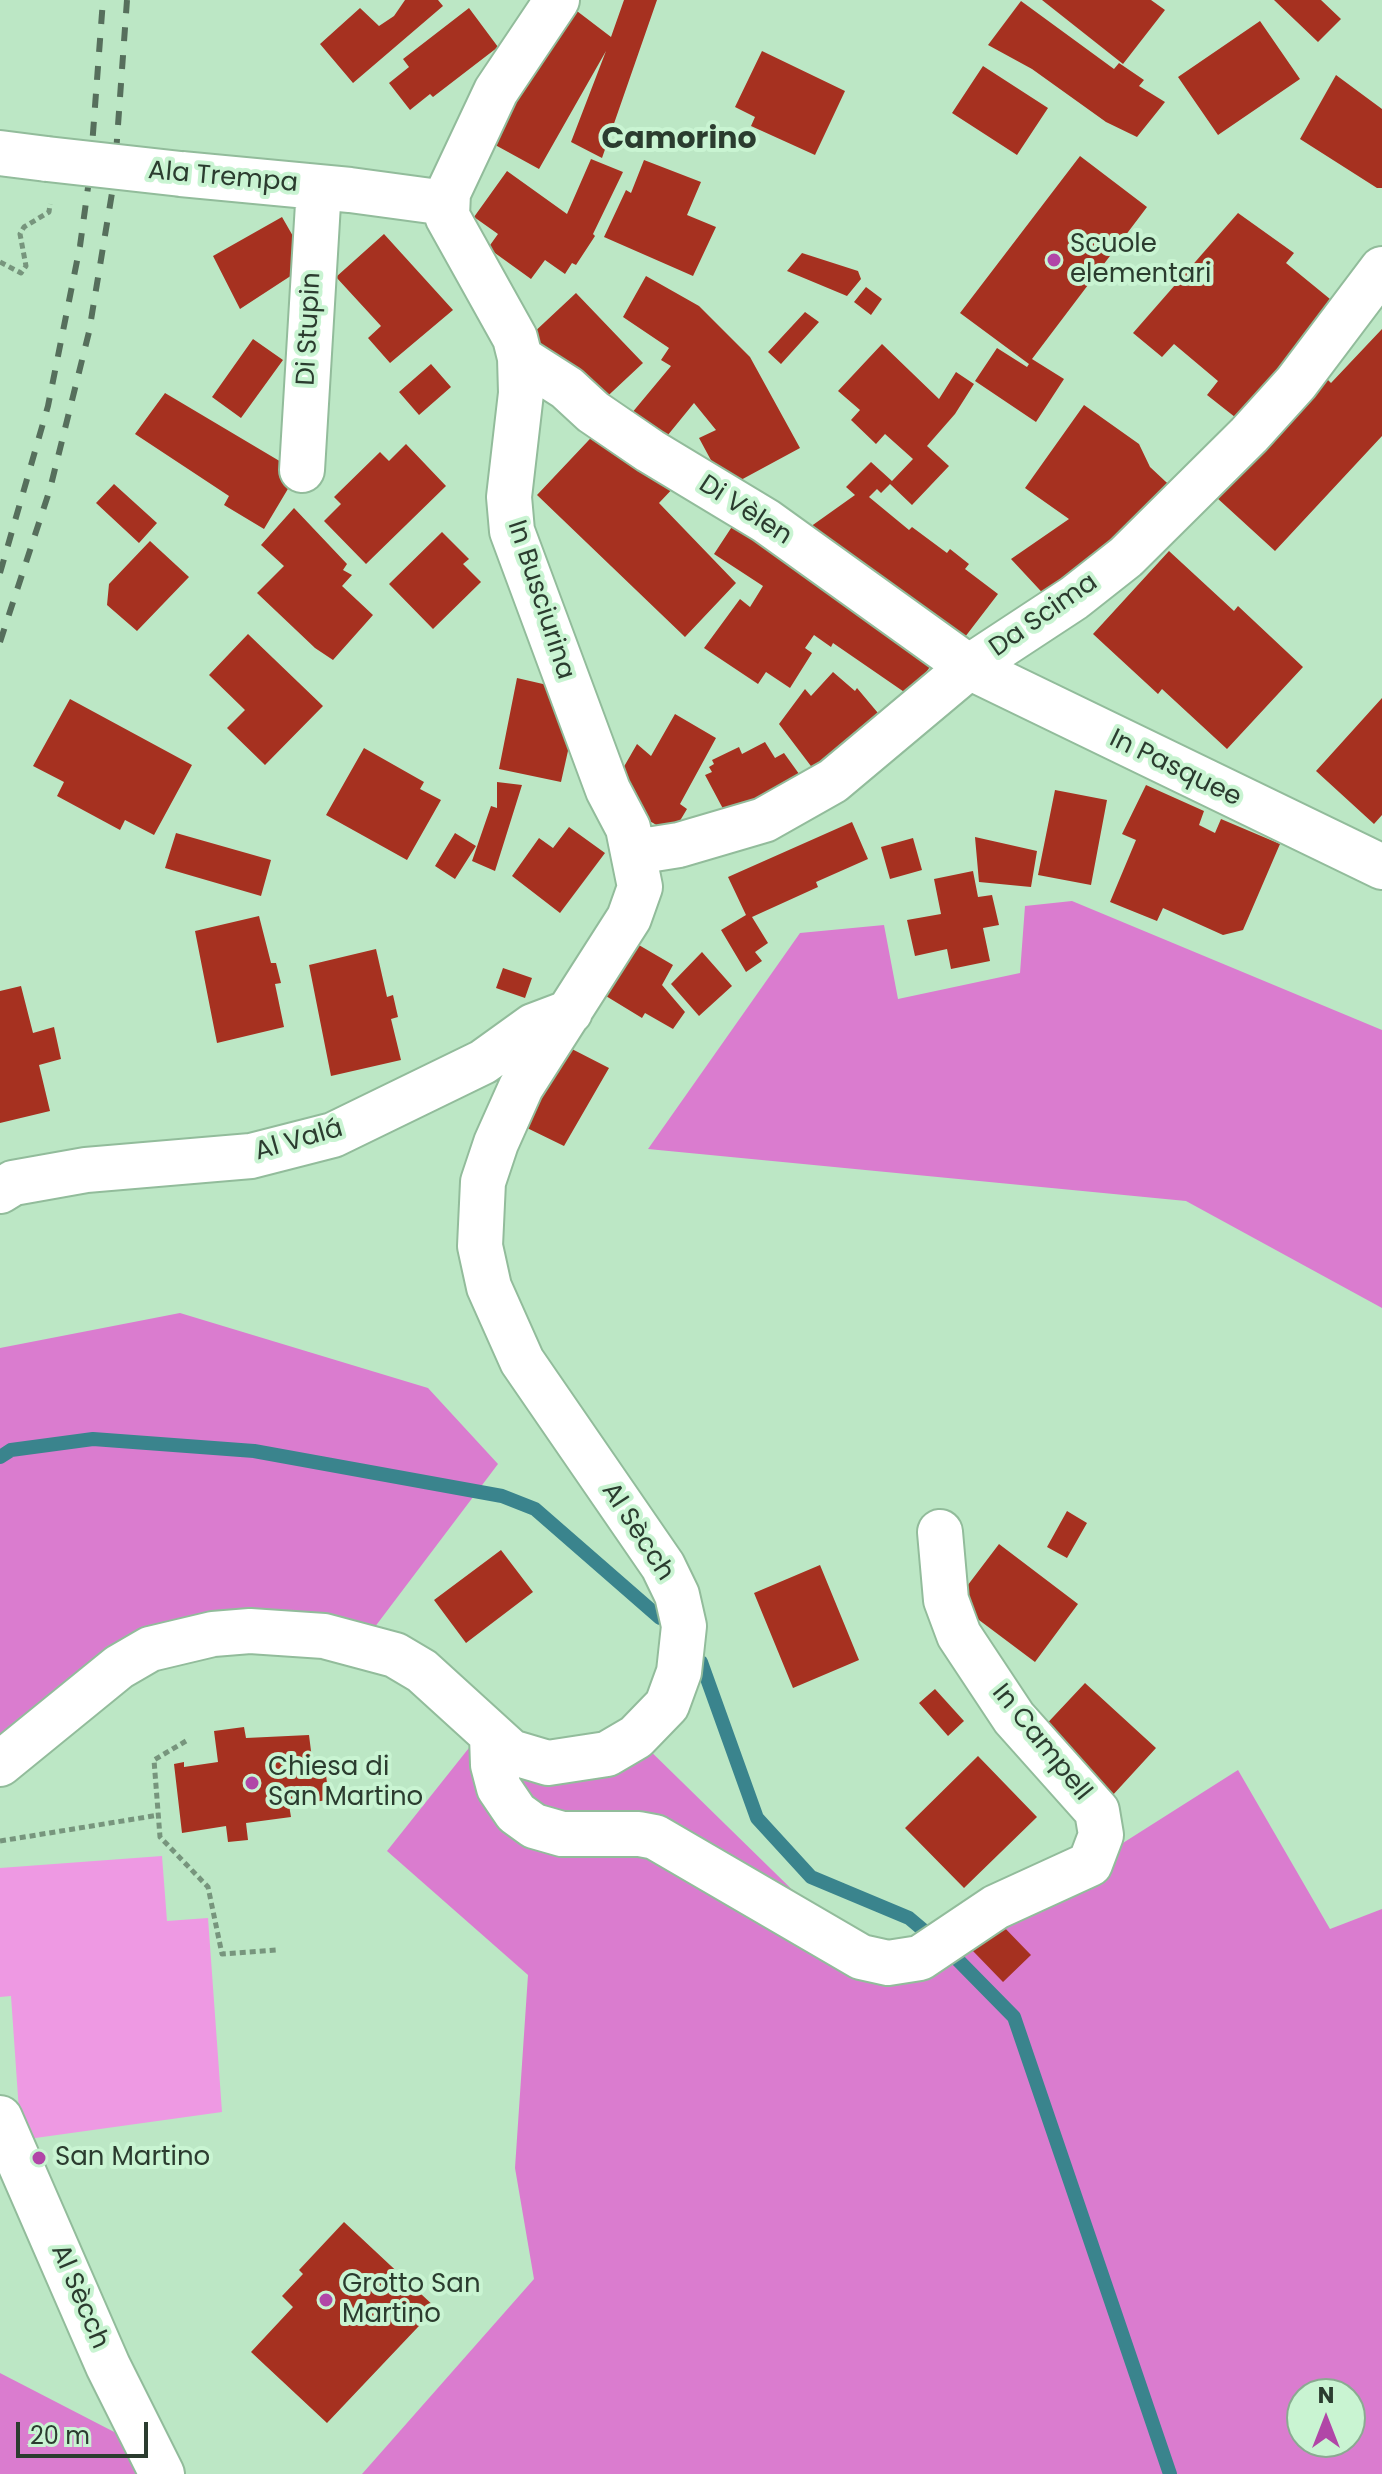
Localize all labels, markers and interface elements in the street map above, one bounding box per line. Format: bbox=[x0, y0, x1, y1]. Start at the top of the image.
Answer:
district label: Camorino bbox=[601, 122, 757, 158]
street label: Ala Trempa bbox=[147, 156, 299, 200]
place label: Scuole elementari bbox=[1070, 229, 1211, 290]
marker: Scuole elementari bbox=[1045, 251, 1063, 269]
street label: Di Stupin bbox=[291, 271, 329, 387]
street label: Di Vèlen bbox=[693, 469, 797, 553]
street label: In Busciurina bbox=[500, 517, 580, 683]
street label: Da Scima bbox=[984, 567, 1104, 665]
street label: In Pasquee bbox=[1104, 724, 1246, 814]
street label: Al Valá bbox=[251, 1114, 347, 1168]
street label: Al Sècch bbox=[594, 1477, 680, 1587]
street label: In Campell bbox=[985, 1678, 1097, 1808]
place label: Chiesa di San Martino bbox=[268, 1752, 423, 1814]
marker: Chiesa di San Martino bbox=[243, 1774, 261, 1792]
place label: San Martino bbox=[55, 2142, 210, 2174]
marker: San Martino bbox=[30, 2149, 48, 2167]
street label: Al Sècch bbox=[43, 2240, 115, 2354]
place label: Grotto San Martino bbox=[342, 2269, 481, 2330]
marker: Grotto San Martino bbox=[317, 2291, 335, 2309]
north arrow bbox=[1286, 2378, 1366, 2458]
text: N bbox=[1318, 2380, 1334, 2411]
scale bar bbox=[20, 2406, 152, 2456]
text: 20 m bbox=[30, 2419, 90, 2452]

